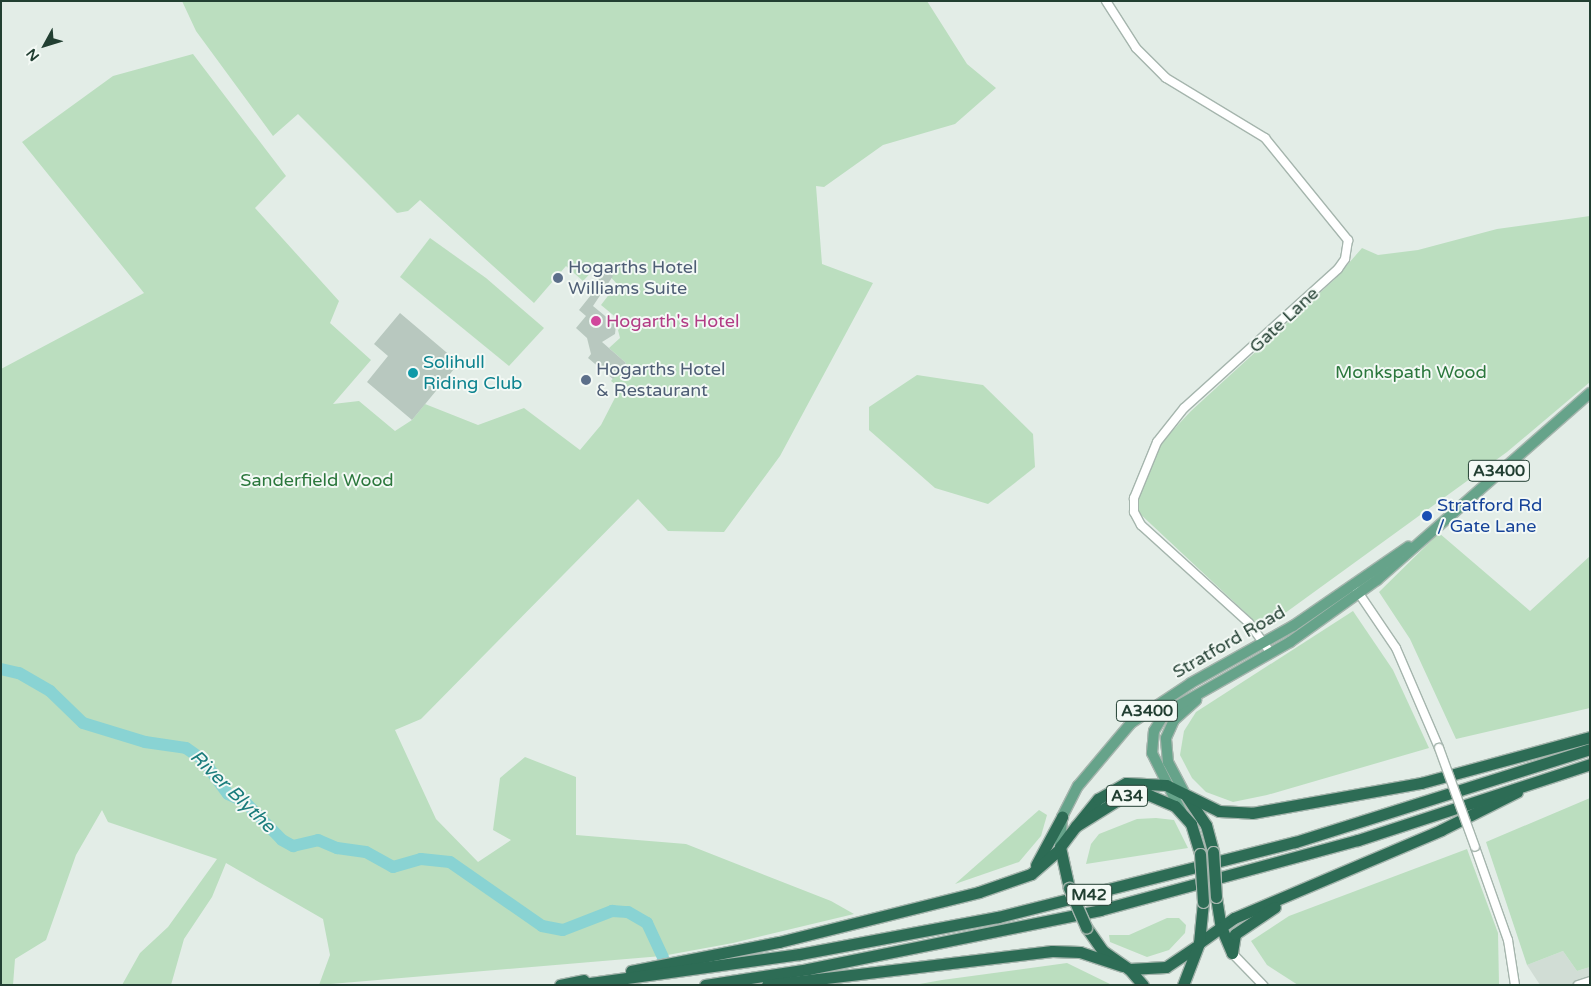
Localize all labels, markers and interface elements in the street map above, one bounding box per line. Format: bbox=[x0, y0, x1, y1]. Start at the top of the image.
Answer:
north arrow bbox=[20, 20, 70, 70]
text: N bbox=[23, 45, 43, 64]
place label: Hogarths Hotel Williams Suite bbox=[568, 257, 697, 300]
marker: Hogarths Hotel Williams Suite bbox=[552, 272, 564, 284]
street label: Gate Lane bbox=[1245, 283, 1323, 357]
place label: Hogarth's Hotel bbox=[606, 310, 739, 332]
marker: Hogarth's Hotel bbox=[590, 315, 602, 327]
place label: Solihull Riding Club bbox=[423, 352, 522, 394]
place label: Hogarths Hotel & Restaurant bbox=[596, 359, 725, 402]
park label: Monkspath Wood bbox=[1335, 361, 1487, 383]
marker: Solihull Riding Club bbox=[407, 367, 419, 379]
marker: Hogarths Hotel & Restaurant bbox=[580, 374, 592, 386]
road number: A3400 bbox=[1468, 458, 1530, 484]
park label: Sanderfield Wood bbox=[240, 469, 394, 491]
place label: Stratford Rd / Gate Lane bbox=[1437, 495, 1542, 538]
marker: Stratford Rd / Gate Lane bbox=[1421, 510, 1433, 522]
street label: Stratford Road bbox=[1169, 601, 1289, 683]
road number: A3400 bbox=[1116, 698, 1178, 724]
water label: River Blythe bbox=[185, 746, 279, 838]
road number: A34 bbox=[1106, 782, 1148, 809]
road number: M42 bbox=[1065, 882, 1113, 908]

